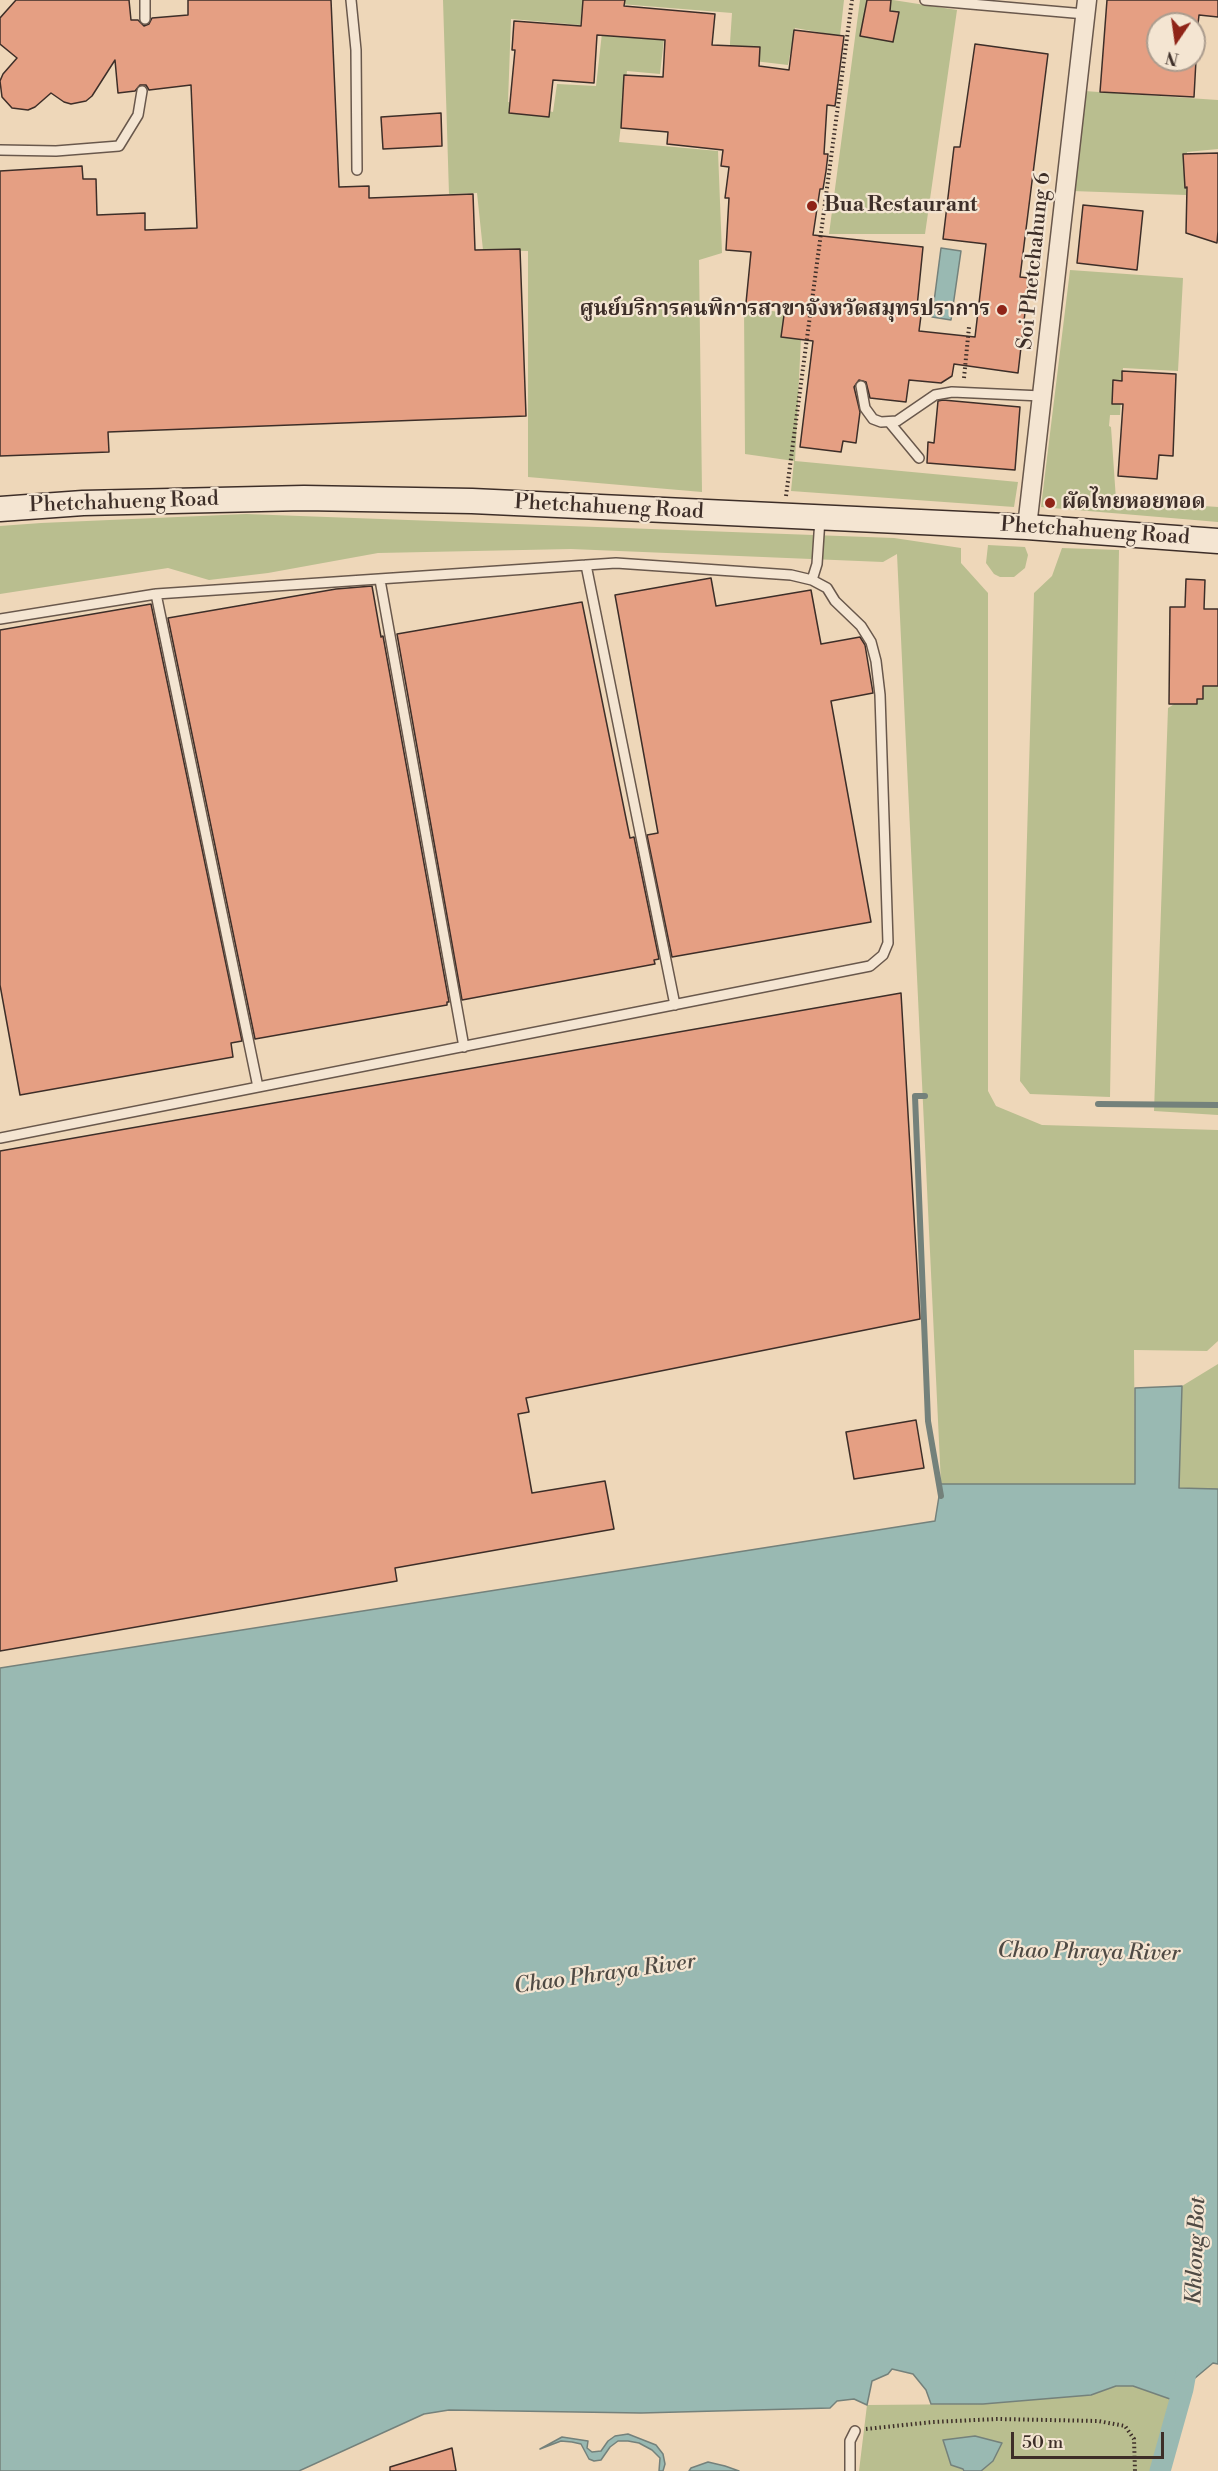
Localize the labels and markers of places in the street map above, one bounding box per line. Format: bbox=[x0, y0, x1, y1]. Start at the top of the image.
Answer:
place label: Bua Restaurant bbox=[824, 193, 978, 219]
marker: Bua Restaurant bbox=[805, 199, 819, 213]
place label: ศูนย์บริการคนพิการสาขาจังหวัดสมุทรปราการ bbox=[580, 297, 990, 323]
marker: ศูนย์บริการคนพิการสาขาจังหวัดสมุทรปราการ bbox=[995, 303, 1009, 317]
place label: ผัดไทยหอยทอด bbox=[1062, 490, 1206, 516]
marker: ผัดไทยหอยทอด bbox=[1043, 496, 1057, 510]

